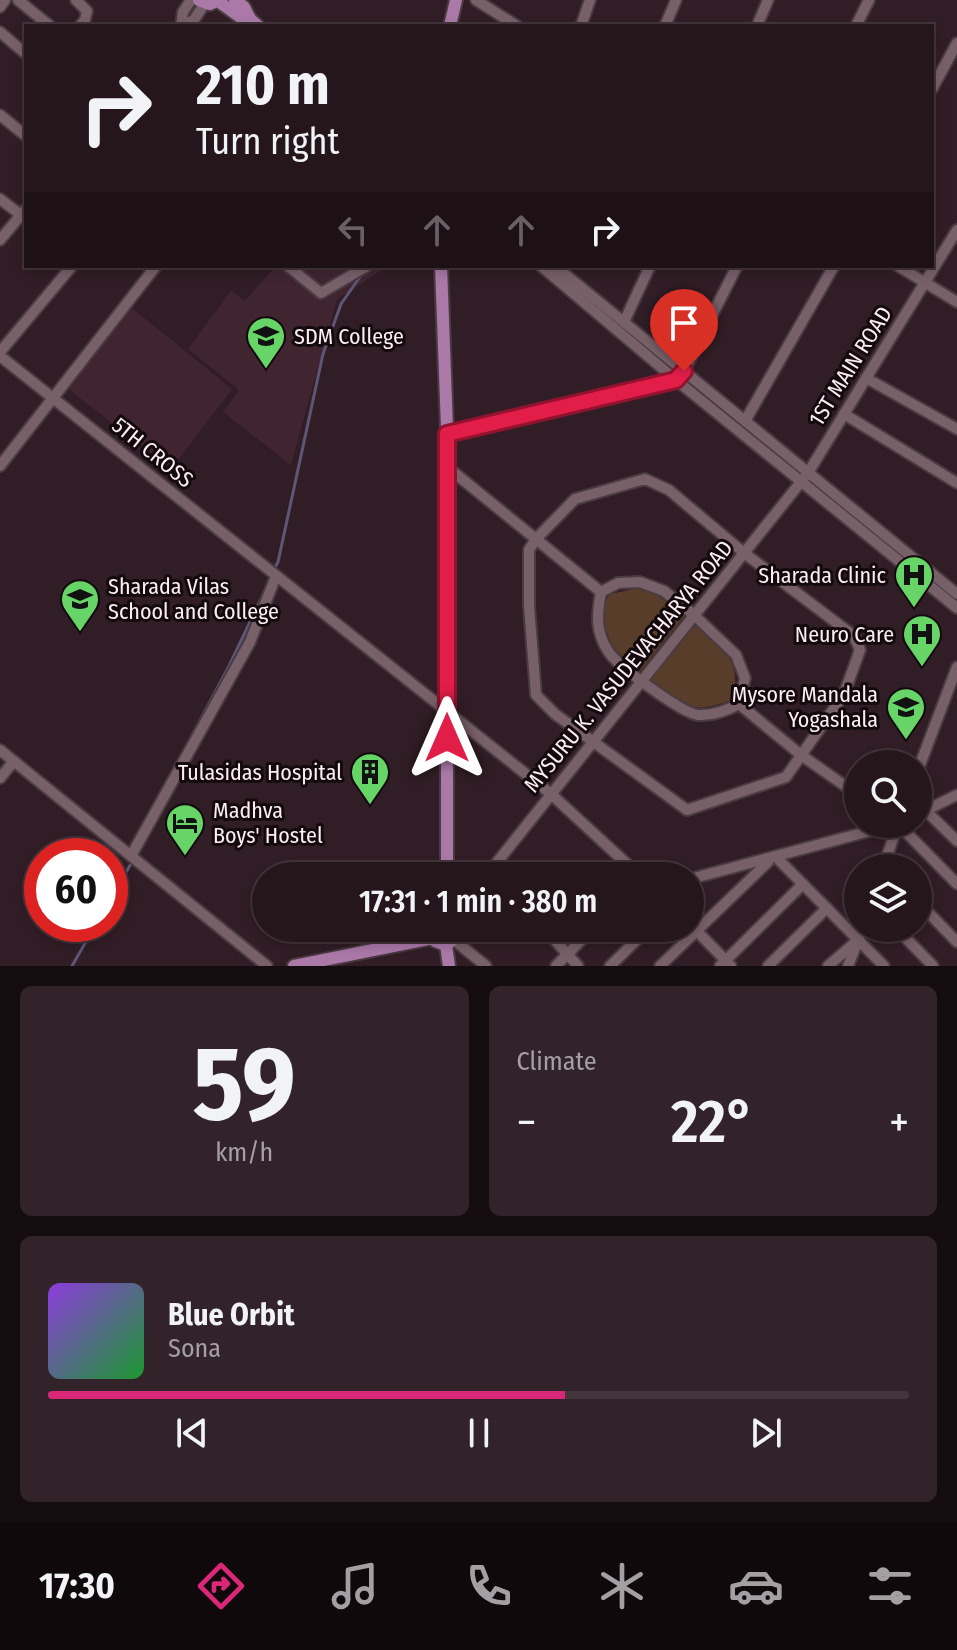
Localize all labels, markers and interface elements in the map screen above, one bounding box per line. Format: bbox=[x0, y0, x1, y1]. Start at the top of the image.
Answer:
text: 210 m bbox=[196, 52, 330, 119]
icon: right bbox=[64, 56, 168, 160]
text: Turn right bbox=[196, 120, 339, 164]
icon: left bbox=[331, 208, 375, 252]
icon: ahead bbox=[415, 208, 459, 252]
icon: ahead bbox=[499, 208, 543, 252]
icon: right bbox=[583, 208, 627, 252]
pin bbox=[650, 289, 718, 371]
icon: arrive bbox=[662, 301, 706, 345]
street label: 1ST MAIN ROAD bbox=[803, 302, 898, 431]
school or university icon: SDM College bbox=[245, 315, 287, 370]
place label: SDM College bbox=[294, 323, 404, 350]
street label: 5TH CROSS bbox=[107, 412, 199, 493]
street label: MYSURU K. VASUDEVACHARYA ROAD bbox=[518, 535, 738, 798]
hospital icon: Sharada Clinic bbox=[893, 554, 935, 609]
place label: Sharada Clinic bbox=[758, 562, 887, 589]
place label: Sharada Vilas School and College bbox=[108, 573, 279, 625]
school or university icon: Sharada Vilas School and College bbox=[59, 578, 101, 633]
hospital icon: Neuro Care bbox=[901, 613, 943, 668]
place label: Neuro Care bbox=[795, 621, 894, 648]
place label: Mysore Mandala Yogashala bbox=[732, 681, 878, 733]
school or university icon: Mysore Mandala Yogashala bbox=[885, 686, 927, 741]
position arrow bbox=[405, 696, 489, 780]
map controls bbox=[844, 750, 932, 942]
button: search bbox=[844, 750, 932, 838]
building icon: Tulasidas Hospital bbox=[349, 751, 391, 806]
place label: Tulasidas Hospital bbox=[178, 759, 342, 786]
place label: Madhva Boys' Hostel bbox=[213, 797, 323, 849]
hotel icon: Madhva Boys' Hostel bbox=[164, 802, 206, 857]
speed limit sign: 60 bbox=[24, 838, 128, 942]
button: layers bbox=[844, 854, 932, 942]
text: 17:31 · 1 min · 380 m bbox=[359, 884, 597, 920]
text: 59 bbox=[193, 1022, 296, 1147]
text: Climate bbox=[517, 1046, 597, 1077]
text: 22° bbox=[671, 1086, 754, 1158]
text: − bbox=[517, 1096, 536, 1149]
text: + bbox=[889, 1096, 909, 1149]
text: km/h bbox=[215, 1137, 273, 1168]
text: Blue Orbit bbox=[168, 1297, 294, 1333]
text: Sona bbox=[168, 1333, 221, 1364]
icon: previous bbox=[170, 1411, 214, 1455]
icon: pause bbox=[457, 1411, 501, 1455]
icon: next bbox=[744, 1411, 788, 1455]
icon: directions bbox=[193, 1558, 249, 1614]
icon: music bbox=[327, 1558, 383, 1614]
icon: phone bbox=[461, 1558, 517, 1614]
icon: climate bbox=[594, 1558, 650, 1614]
icon: car bbox=[728, 1558, 784, 1614]
icon: filters bbox=[862, 1558, 918, 1614]
text: 17:30 bbox=[39, 1564, 115, 1608]

